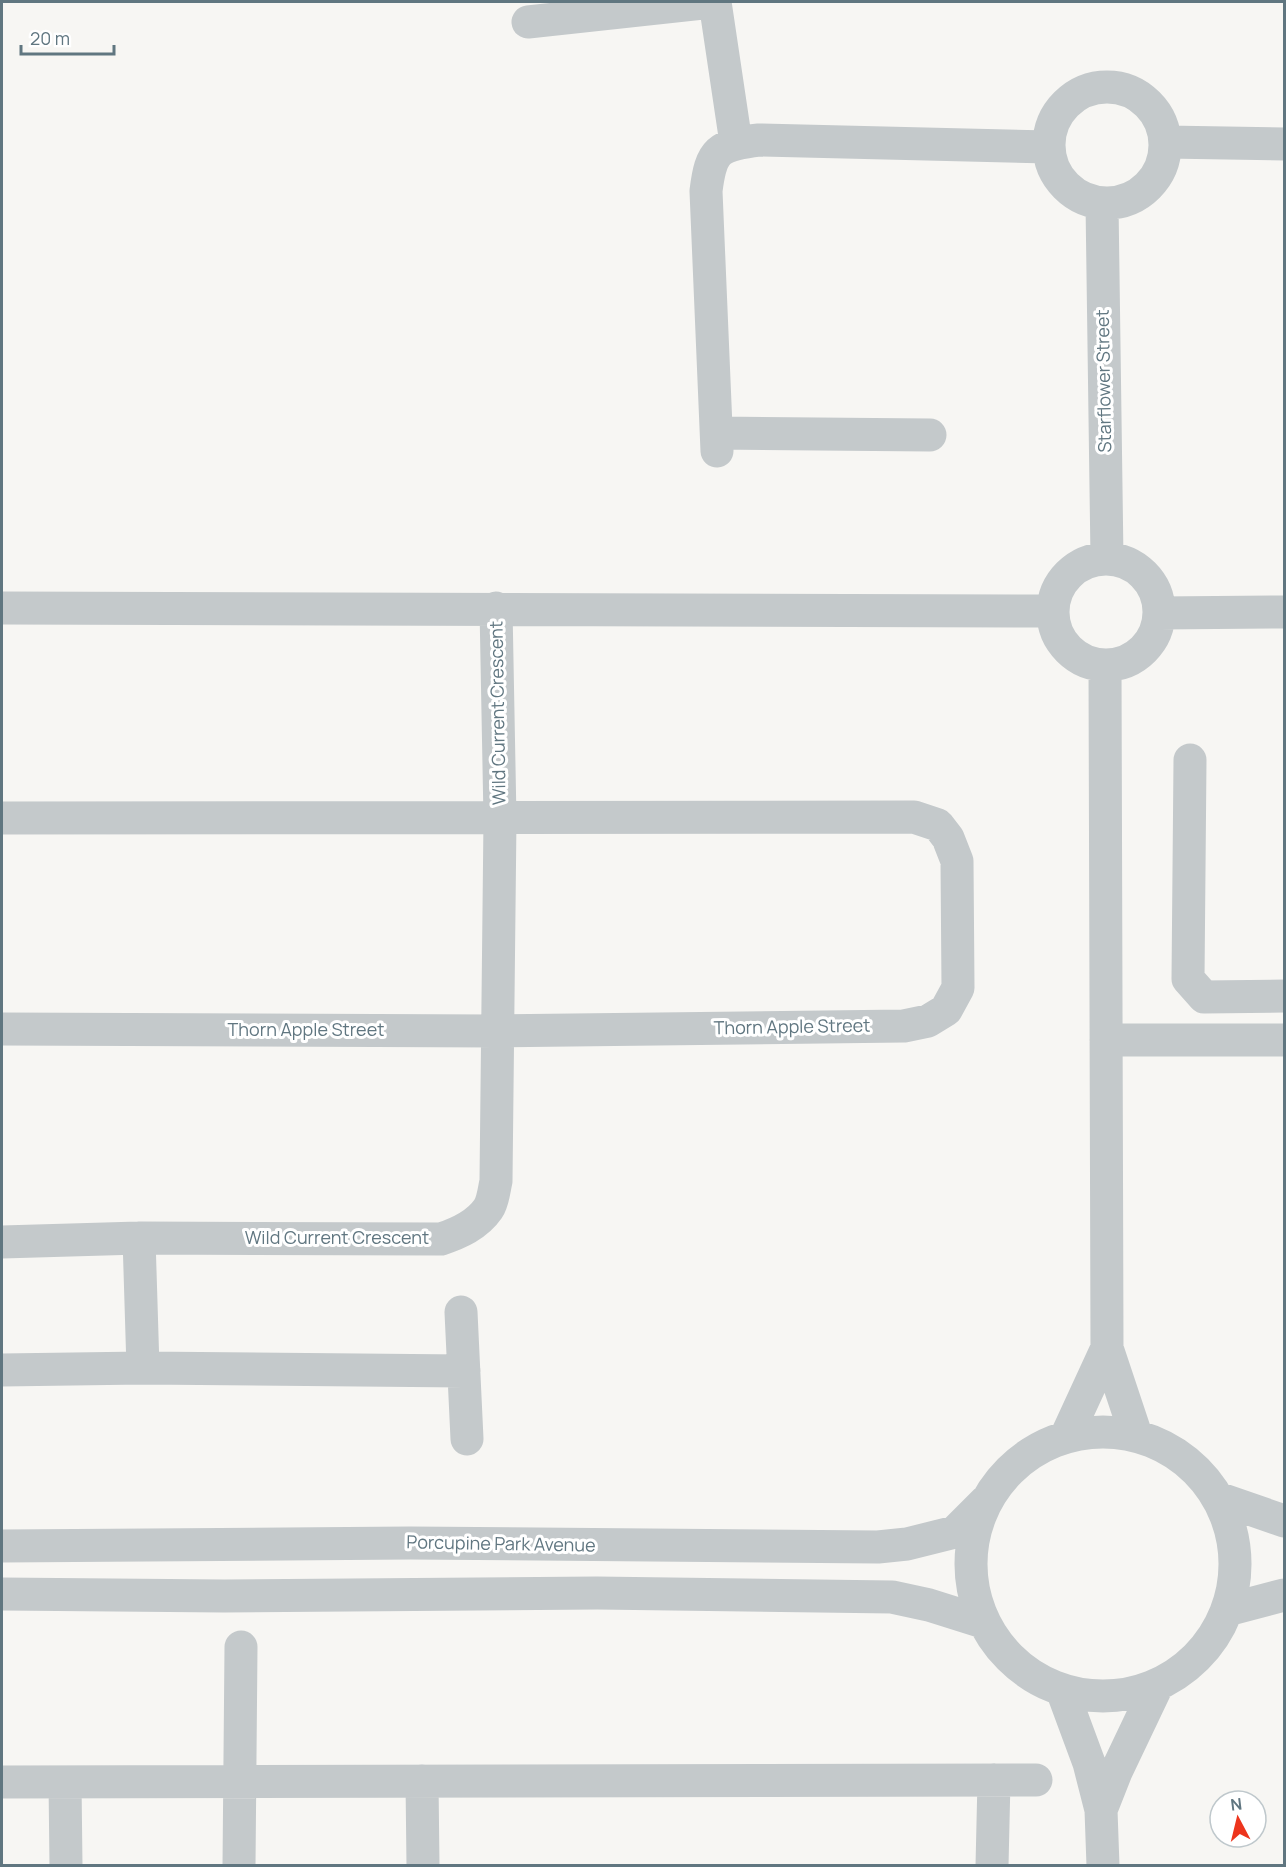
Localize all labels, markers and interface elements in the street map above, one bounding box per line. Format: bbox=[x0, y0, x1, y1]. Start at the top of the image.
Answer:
scale bar bbox=[21, 18, 114, 56]
text: 20 m bbox=[30, 26, 70, 50]
street label: Starflower Street bbox=[1090, 309, 1116, 453]
street label: Wild Current Crescent bbox=[483, 621, 511, 805]
street label: Thorn Apple Street bbox=[713, 1013, 871, 1039]
street label: Thorn Apple Street bbox=[228, 1017, 384, 1041]
street label: Wild Current Crescent bbox=[245, 1225, 429, 1249]
street label: Porcupine Park Avenue bbox=[406, 1529, 596, 1557]
north arrow bbox=[1208, 1789, 1268, 1849]
text: N bbox=[1229, 1792, 1243, 1816]

